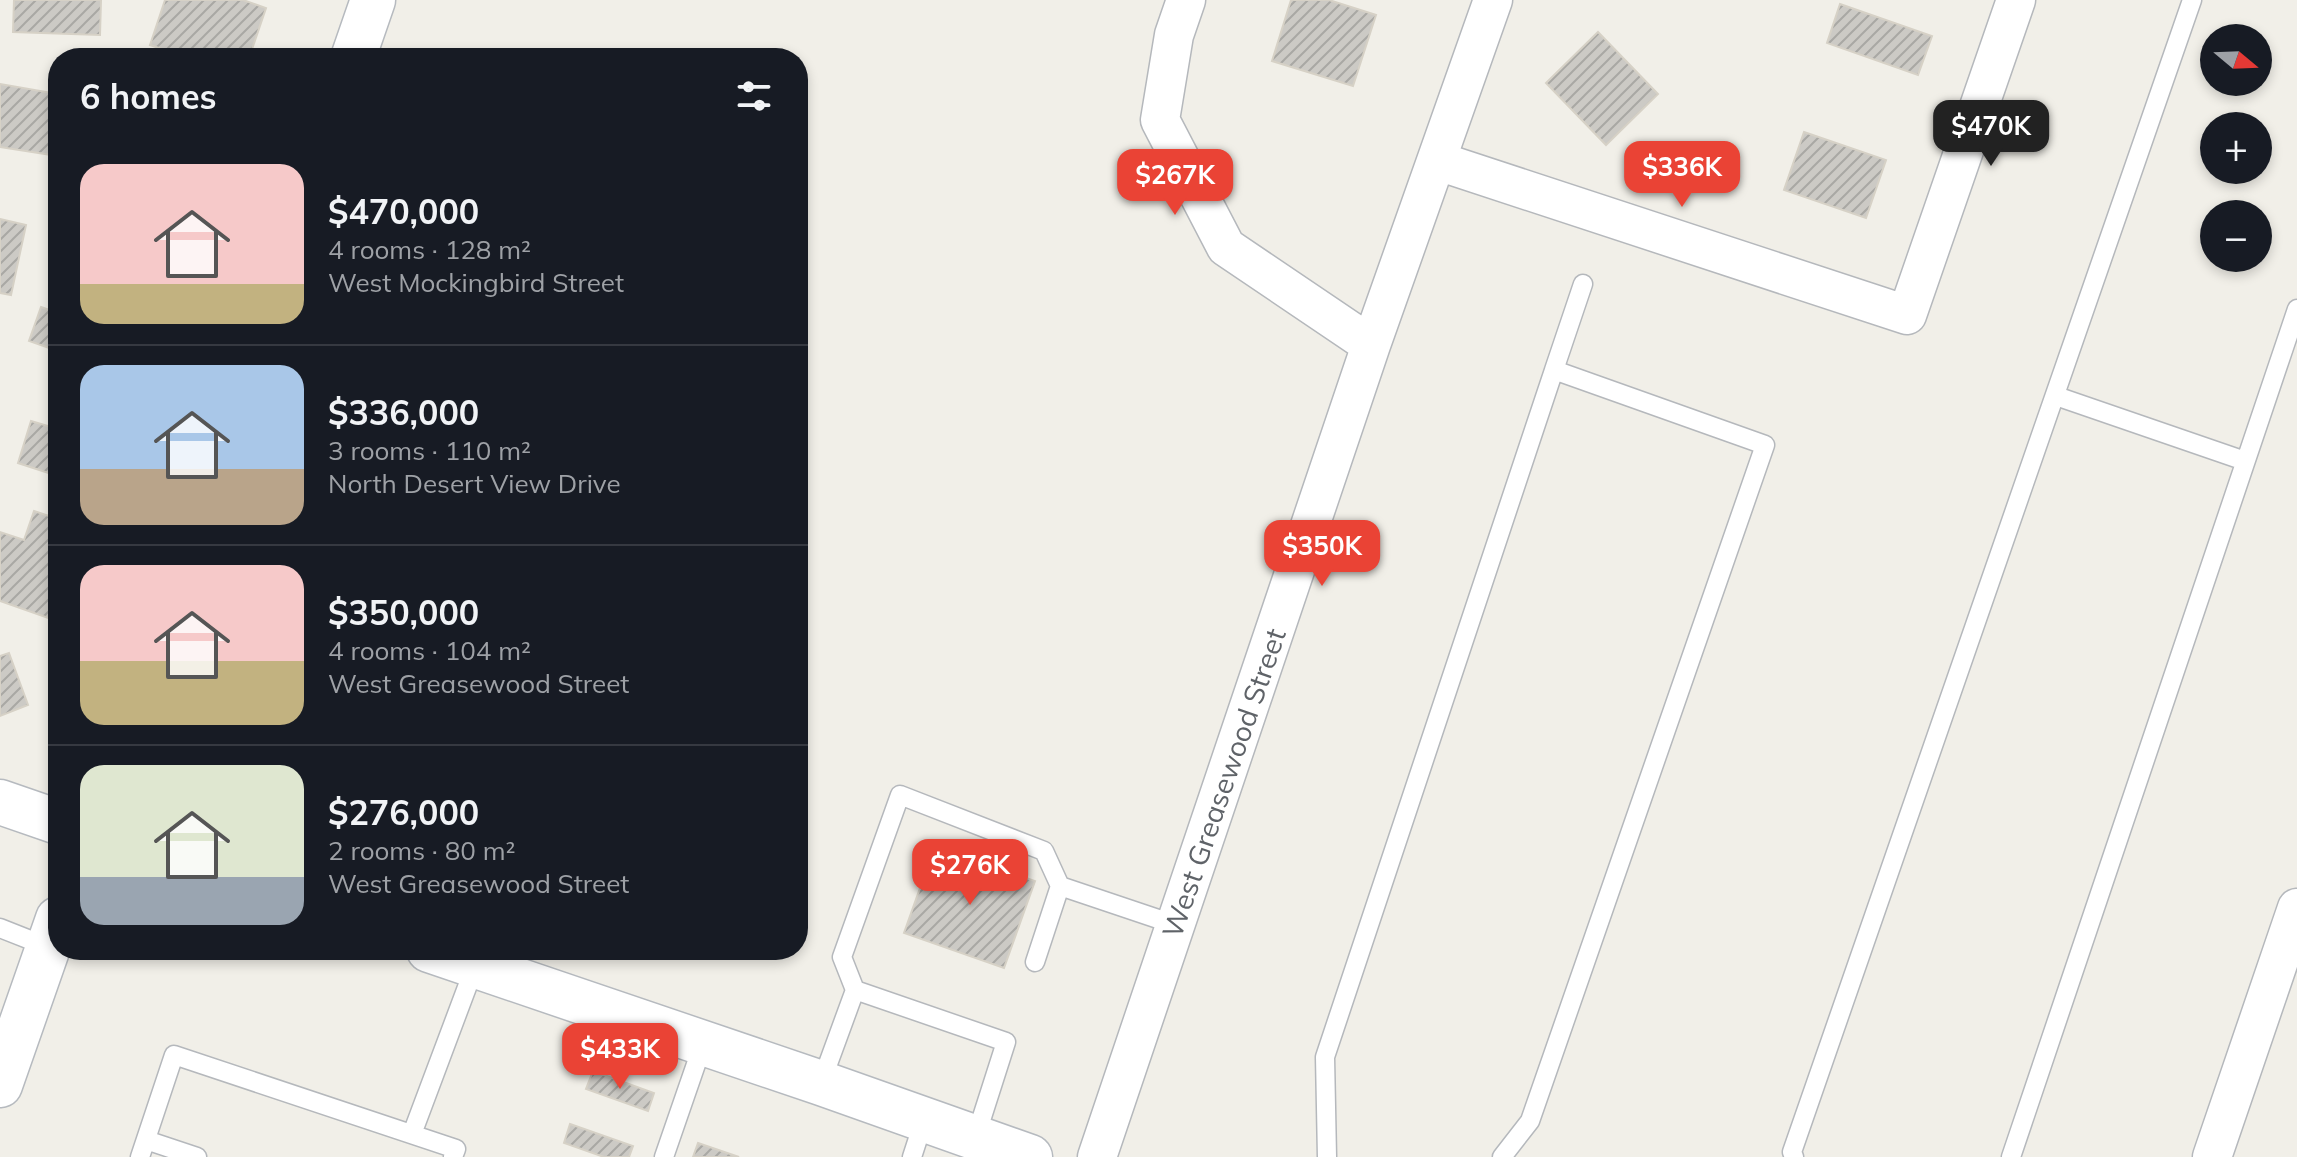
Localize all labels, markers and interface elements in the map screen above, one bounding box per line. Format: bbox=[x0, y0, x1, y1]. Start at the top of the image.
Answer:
north arrow bbox=[2200, 24, 2272, 96]
map controls bbox=[2200, 24, 2272, 272]
icon: filters bbox=[732, 74, 776, 118]
text: 6 homes bbox=[80, 75, 217, 118]
pin: $470K bbox=[1935, 100, 2047, 168]
text: $470K bbox=[1951, 109, 2031, 142]
button: + bbox=[2200, 112, 2272, 184]
pin: $336K bbox=[1626, 141, 1738, 209]
pin: $267K bbox=[1119, 149, 1231, 217]
text: $336K bbox=[1642, 150, 1722, 183]
text: $267K bbox=[1135, 158, 1215, 191]
text: $470,000 bbox=[328, 190, 479, 233]
icon: home bbox=[144, 196, 240, 292]
button: − bbox=[2200, 200, 2272, 272]
text: 4 rooms · 128 m² bbox=[328, 233, 531, 266]
text: West Mockingbird Street bbox=[328, 266, 624, 299]
text: $336,000 bbox=[328, 391, 479, 434]
icon: home bbox=[144, 397, 240, 493]
text: 3 rooms · 110 m² bbox=[328, 434, 531, 467]
text: North Desert View Drive bbox=[328, 467, 621, 500]
pin: $350K bbox=[1266, 520, 1378, 588]
text: $350K bbox=[1282, 529, 1362, 562]
text: $350,000 bbox=[328, 591, 479, 634]
icon: home bbox=[144, 597, 240, 693]
street label: West Greasewood Street bbox=[1154, 623, 1293, 942]
text: 4 rooms · 104 m² bbox=[328, 634, 531, 667]
text: West Greasewood Street bbox=[328, 667, 629, 700]
text: $276,000 bbox=[328, 791, 479, 834]
icon: home bbox=[144, 797, 240, 893]
text: 2 rooms · 80 m² bbox=[328, 834, 515, 867]
pin: $276K bbox=[914, 839, 1026, 907]
text: $276K bbox=[930, 848, 1010, 881]
text: West Greasewood Street bbox=[328, 867, 629, 900]
pin: $433K bbox=[564, 1023, 676, 1091]
text: $433K bbox=[580, 1032, 660, 1065]

